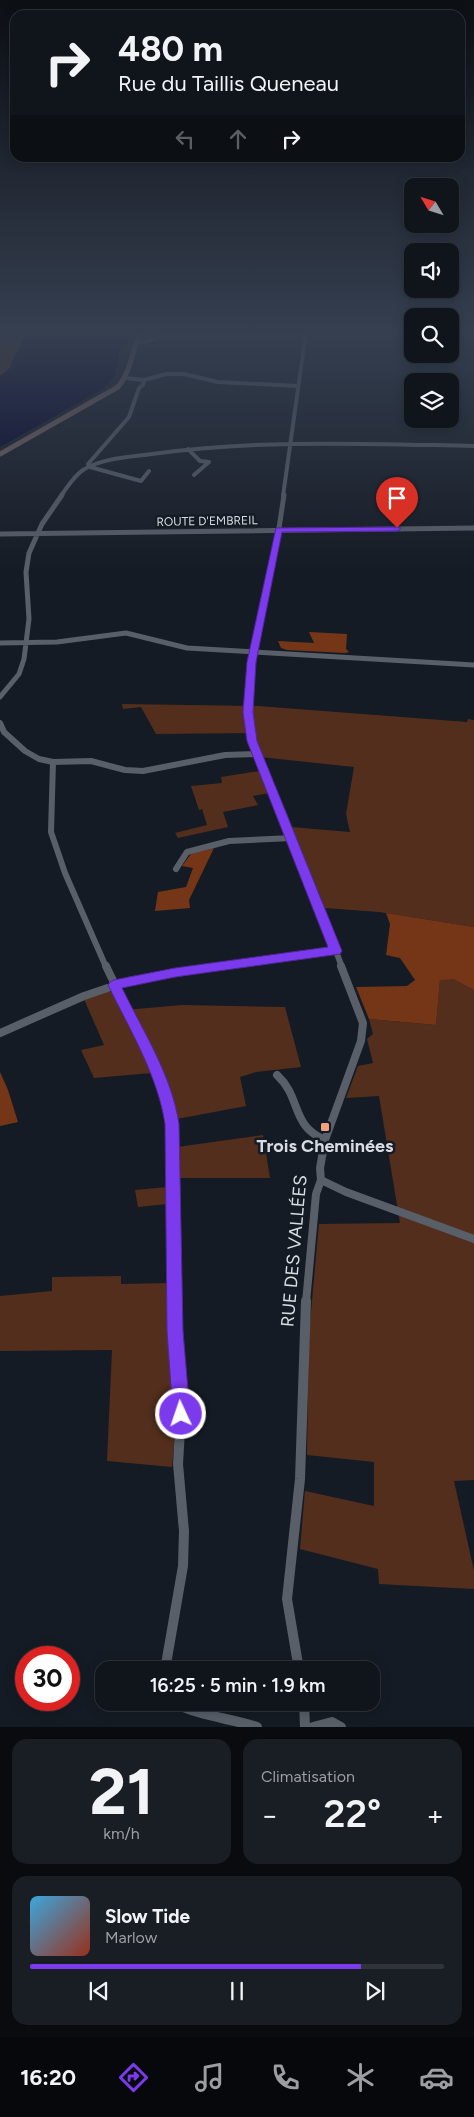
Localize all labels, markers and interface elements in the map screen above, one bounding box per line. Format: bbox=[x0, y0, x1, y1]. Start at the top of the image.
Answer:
text: 480 m bbox=[118, 28, 223, 70]
icon: right bbox=[35, 30, 100, 95]
text: Rue du Taillis Queneau bbox=[118, 70, 339, 97]
icon: left bbox=[171, 125, 199, 153]
icon: ahead bbox=[224, 125, 252, 153]
icon: right bbox=[277, 125, 305, 153]
north arrow bbox=[404, 178, 459, 232]
map controls bbox=[404, 178, 459, 428]
button: sound bbox=[404, 243, 459, 298]
button: search bbox=[404, 308, 459, 363]
button: layers bbox=[404, 373, 459, 428]
pin bbox=[376, 477, 418, 528]
icon: arrive bbox=[383, 484, 411, 512]
street label: ROUTE D'EMBREIL bbox=[156, 513, 258, 529]
marker: Trois Cheminées bbox=[319, 1121, 331, 1133]
place label: Trois Cheminées bbox=[257, 1135, 394, 1157]
street label: RUE DES VALLÉES bbox=[276, 1174, 312, 1328]
position arrow bbox=[154, 1387, 206, 1439]
speed limit sign: 30 bbox=[15, 1646, 80, 1711]
text: 16:25 · 5 min · 1.9 km bbox=[150, 1674, 325, 1697]
text: 21 bbox=[89, 1752, 154, 1830]
text: Climatisation bbox=[261, 1767, 355, 1786]
text: 22° bbox=[324, 1791, 381, 1837]
text: − bbox=[261, 1798, 278, 1832]
text: + bbox=[427, 1798, 444, 1832]
text: km/h bbox=[103, 1824, 140, 1843]
text: Slow Tide bbox=[105, 1905, 190, 1928]
text: Marlow bbox=[105, 1928, 157, 1947]
icon: previous bbox=[85, 1977, 113, 2005]
icon: pause bbox=[223, 1977, 251, 2005]
icon: next bbox=[361, 1977, 389, 2005]
icon: directions bbox=[116, 2060, 151, 2095]
icon: music bbox=[192, 2060, 227, 2095]
icon: phone bbox=[268, 2060, 303, 2095]
icon: climate bbox=[343, 2060, 378, 2095]
icon: car bbox=[419, 2060, 454, 2095]
text: 16:20 bbox=[20, 2064, 76, 2091]

